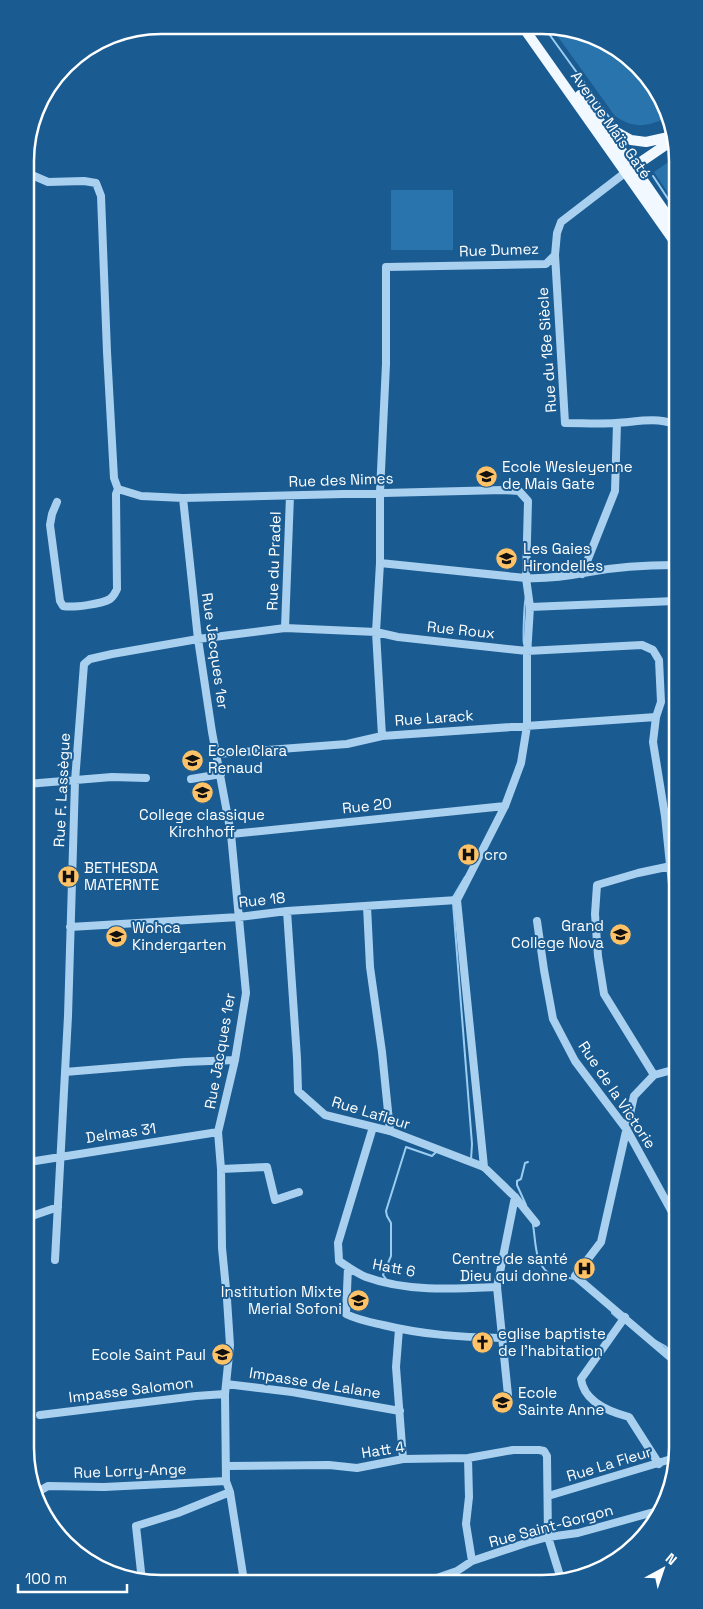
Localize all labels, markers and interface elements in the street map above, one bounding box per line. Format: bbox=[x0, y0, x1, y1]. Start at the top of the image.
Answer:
street label: Avenue Maïs Gaté bbox=[567, 67, 656, 182]
street label: Rue Dumez bbox=[459, 239, 539, 260]
street label: Rue du 18e Siècle bbox=[533, 287, 560, 413]
place label: Ecole Wesleyenne de Mais Gate bbox=[502, 457, 633, 493]
school or university icon: Ecole Wesleyenne de Mais Gate bbox=[474, 464, 498, 488]
street label: Rue des Nimes bbox=[288, 468, 394, 491]
street label: Rue du Pradel bbox=[262, 511, 285, 611]
place label: Les Gaies Hirondelles bbox=[523, 539, 603, 575]
school or university icon: Les Gaies Hirondelles bbox=[495, 546, 519, 570]
street label: Rue Jacques 1er bbox=[198, 591, 233, 711]
street label: Rue Roux bbox=[426, 616, 496, 643]
street label: Rue Larack bbox=[394, 705, 474, 730]
street label: Rue F. Lassègue bbox=[49, 732, 74, 848]
place label: Ecole Clara Renaud bbox=[208, 741, 287, 777]
school or university icon: Ecole Clara Renaud bbox=[180, 748, 204, 772]
school or university icon: College classique Kirchhoff bbox=[190, 780, 214, 804]
street label: Rue 20 bbox=[341, 793, 393, 818]
place label: College classique Kirchhoff bbox=[139, 805, 265, 841]
hospital icon: cro bbox=[456, 843, 480, 867]
place label: cro bbox=[484, 845, 508, 864]
place label: BETHESDA MATERNTE bbox=[84, 858, 159, 894]
hospital icon: BETHESDA MATERNTE bbox=[56, 865, 80, 889]
street label: Rue 18 bbox=[238, 888, 286, 911]
place label: Grand College Nova bbox=[511, 916, 604, 952]
place label: Wohca Kindergarten bbox=[132, 918, 227, 954]
school or university icon: Grand College Nova bbox=[608, 923, 632, 947]
school or university icon: Wohca Kindergarten bbox=[104, 925, 128, 949]
street label: Rue Jacques 1er bbox=[200, 991, 239, 1110]
street label: Rue de la Victorie bbox=[574, 1037, 660, 1152]
street label: Rue Lafleur bbox=[329, 1092, 413, 1134]
street label: Delmas 31 bbox=[85, 1118, 157, 1147]
place label: Centre de santé Dieu qui donne bbox=[452, 1249, 568, 1285]
street label: Hatt 6 bbox=[371, 1254, 417, 1281]
hospital icon: Centre de santé Dieu qui donne bbox=[572, 1256, 596, 1280]
place label: Institution Mixte Merial Sofoni bbox=[221, 1282, 342, 1318]
school or university icon: Institution Mixte Merial Sofoni bbox=[346, 1289, 370, 1313]
place label: eglise baptiste de l'habitation bbox=[498, 1324, 606, 1360]
church icon: eglise baptiste de l'habitation bbox=[470, 1331, 494, 1355]
school or university icon: Ecole Saint Paul bbox=[210, 1343, 234, 1367]
place label: Ecole Saint Paul bbox=[92, 1345, 206, 1364]
street label: Impasse de Lalane bbox=[248, 1363, 382, 1402]
street label: Impasse Salomon bbox=[68, 1372, 194, 1407]
place label: Ecole Sainte Anne bbox=[518, 1383, 604, 1419]
school or university icon: Ecole Sainte Anne bbox=[490, 1390, 514, 1414]
street label: Hatt 4 bbox=[360, 1437, 406, 1462]
street label: Rue La Fleur bbox=[564, 1442, 654, 1485]
street label: Rue Lorry-Ange bbox=[73, 1459, 187, 1482]
street label: Rue Saint-Gorgon bbox=[487, 1500, 615, 1551]
north arrow bbox=[638, 1544, 688, 1594]
text: N bbox=[662, 1549, 681, 1569]
scale bar bbox=[18, 1562, 126, 1594]
text: 100 m bbox=[25, 1569, 67, 1588]

